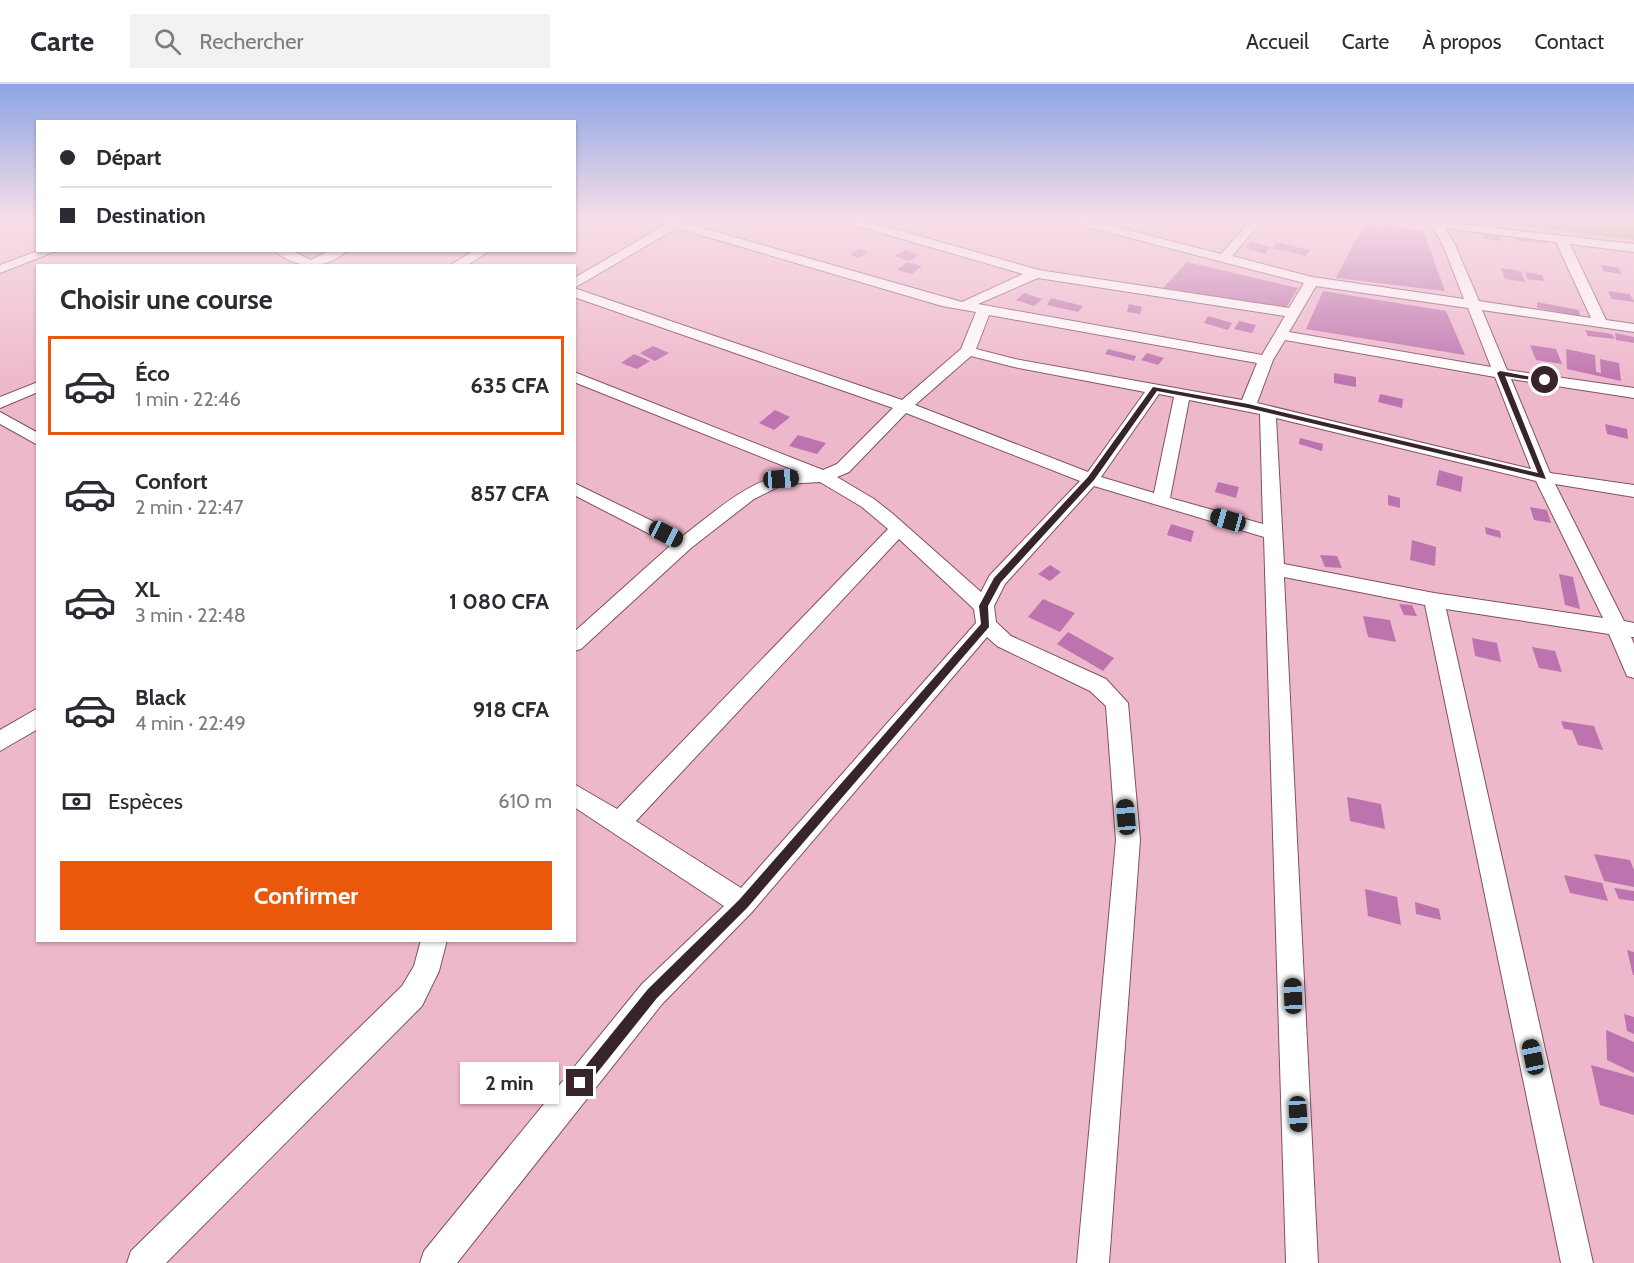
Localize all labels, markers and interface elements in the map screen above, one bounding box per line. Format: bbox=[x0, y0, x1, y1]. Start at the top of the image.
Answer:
search box bbox=[130, 14, 550, 68]
text: Carte bbox=[30, 24, 94, 58]
icon: search bbox=[151, 25, 184, 58]
text: Rechercher bbox=[199, 28, 303, 55]
text: Accueil bbox=[1246, 29, 1309, 54]
text: Carte bbox=[1342, 29, 1389, 54]
text: À propos bbox=[1422, 29, 1501, 54]
text: Contact bbox=[1534, 29, 1604, 54]
text: Départ bbox=[96, 144, 161, 171]
text: Destination bbox=[96, 202, 206, 229]
text: Choisir une course bbox=[60, 283, 273, 316]
icon: car bbox=[63, 359, 117, 413]
text: Éco bbox=[135, 360, 170, 387]
route start bbox=[1531, 366, 1558, 393]
text: 635 CFA bbox=[470, 372, 549, 399]
text: 1 min · 22:46 bbox=[135, 387, 241, 411]
icon: car bbox=[63, 467, 117, 521]
text: Confort bbox=[135, 468, 208, 495]
car bbox=[762, 469, 800, 489]
text: 857 CFA bbox=[470, 480, 549, 507]
text: 2 min · 22:47 bbox=[135, 495, 243, 519]
car bbox=[1208, 506, 1248, 534]
car bbox=[646, 518, 686, 550]
icon: car bbox=[63, 575, 117, 629]
text: XL bbox=[135, 576, 160, 603]
text: 1 080 CFA bbox=[449, 588, 549, 615]
text: 3 min · 22:48 bbox=[135, 603, 246, 627]
icon: car bbox=[63, 683, 117, 737]
text: Black bbox=[135, 684, 186, 711]
text: 918 CFA bbox=[473, 696, 549, 723]
text: 4 min · 22:49 bbox=[135, 711, 246, 735]
icon: cash bbox=[60, 785, 93, 818]
text: Espèces bbox=[108, 788, 183, 815]
text: 610 m bbox=[498, 789, 552, 813]
car bbox=[1115, 798, 1137, 836]
button: Confirmer bbox=[60, 861, 552, 930]
car bbox=[1283, 978, 1303, 1014]
car bbox=[1520, 1038, 1546, 1076]
callout: 2 min bbox=[460, 1062, 559, 1104]
route end bbox=[566, 1069, 593, 1096]
text: 2 min bbox=[485, 1071, 534, 1095]
car bbox=[1288, 1096, 1308, 1132]

